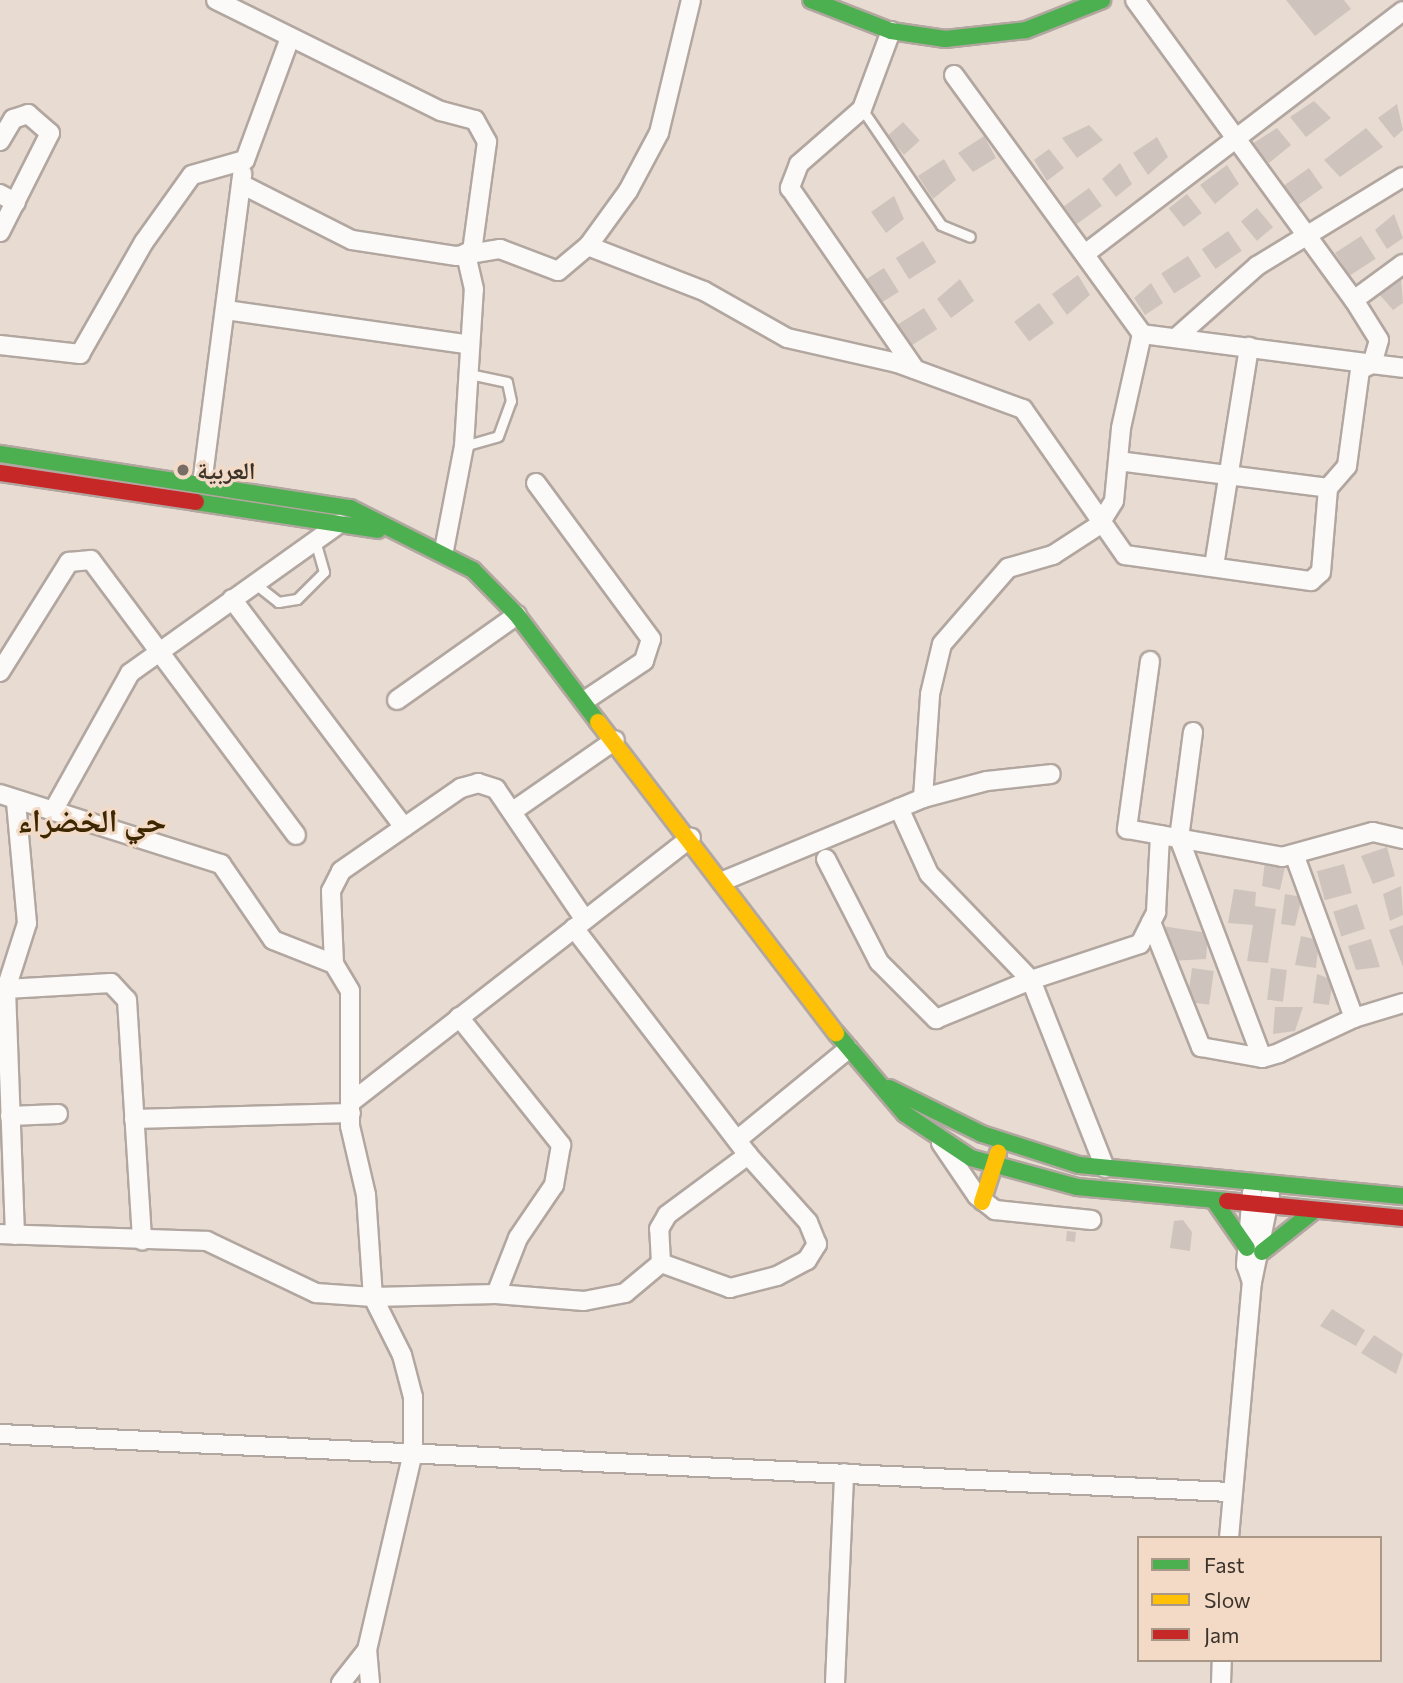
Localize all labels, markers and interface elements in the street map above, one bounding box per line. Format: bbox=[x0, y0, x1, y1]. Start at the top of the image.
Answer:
place label: العربية bbox=[197, 456, 256, 484]
marker: العربية bbox=[175, 462, 191, 478]
district label: حي الخضراء bbox=[17, 800, 167, 838]
legend bbox=[1137, 1536, 1382, 1662]
text: Fast bbox=[1204, 1552, 1245, 1577]
text: Slow bbox=[1204, 1587, 1251, 1612]
text: Jam bbox=[1204, 1622, 1239, 1647]

